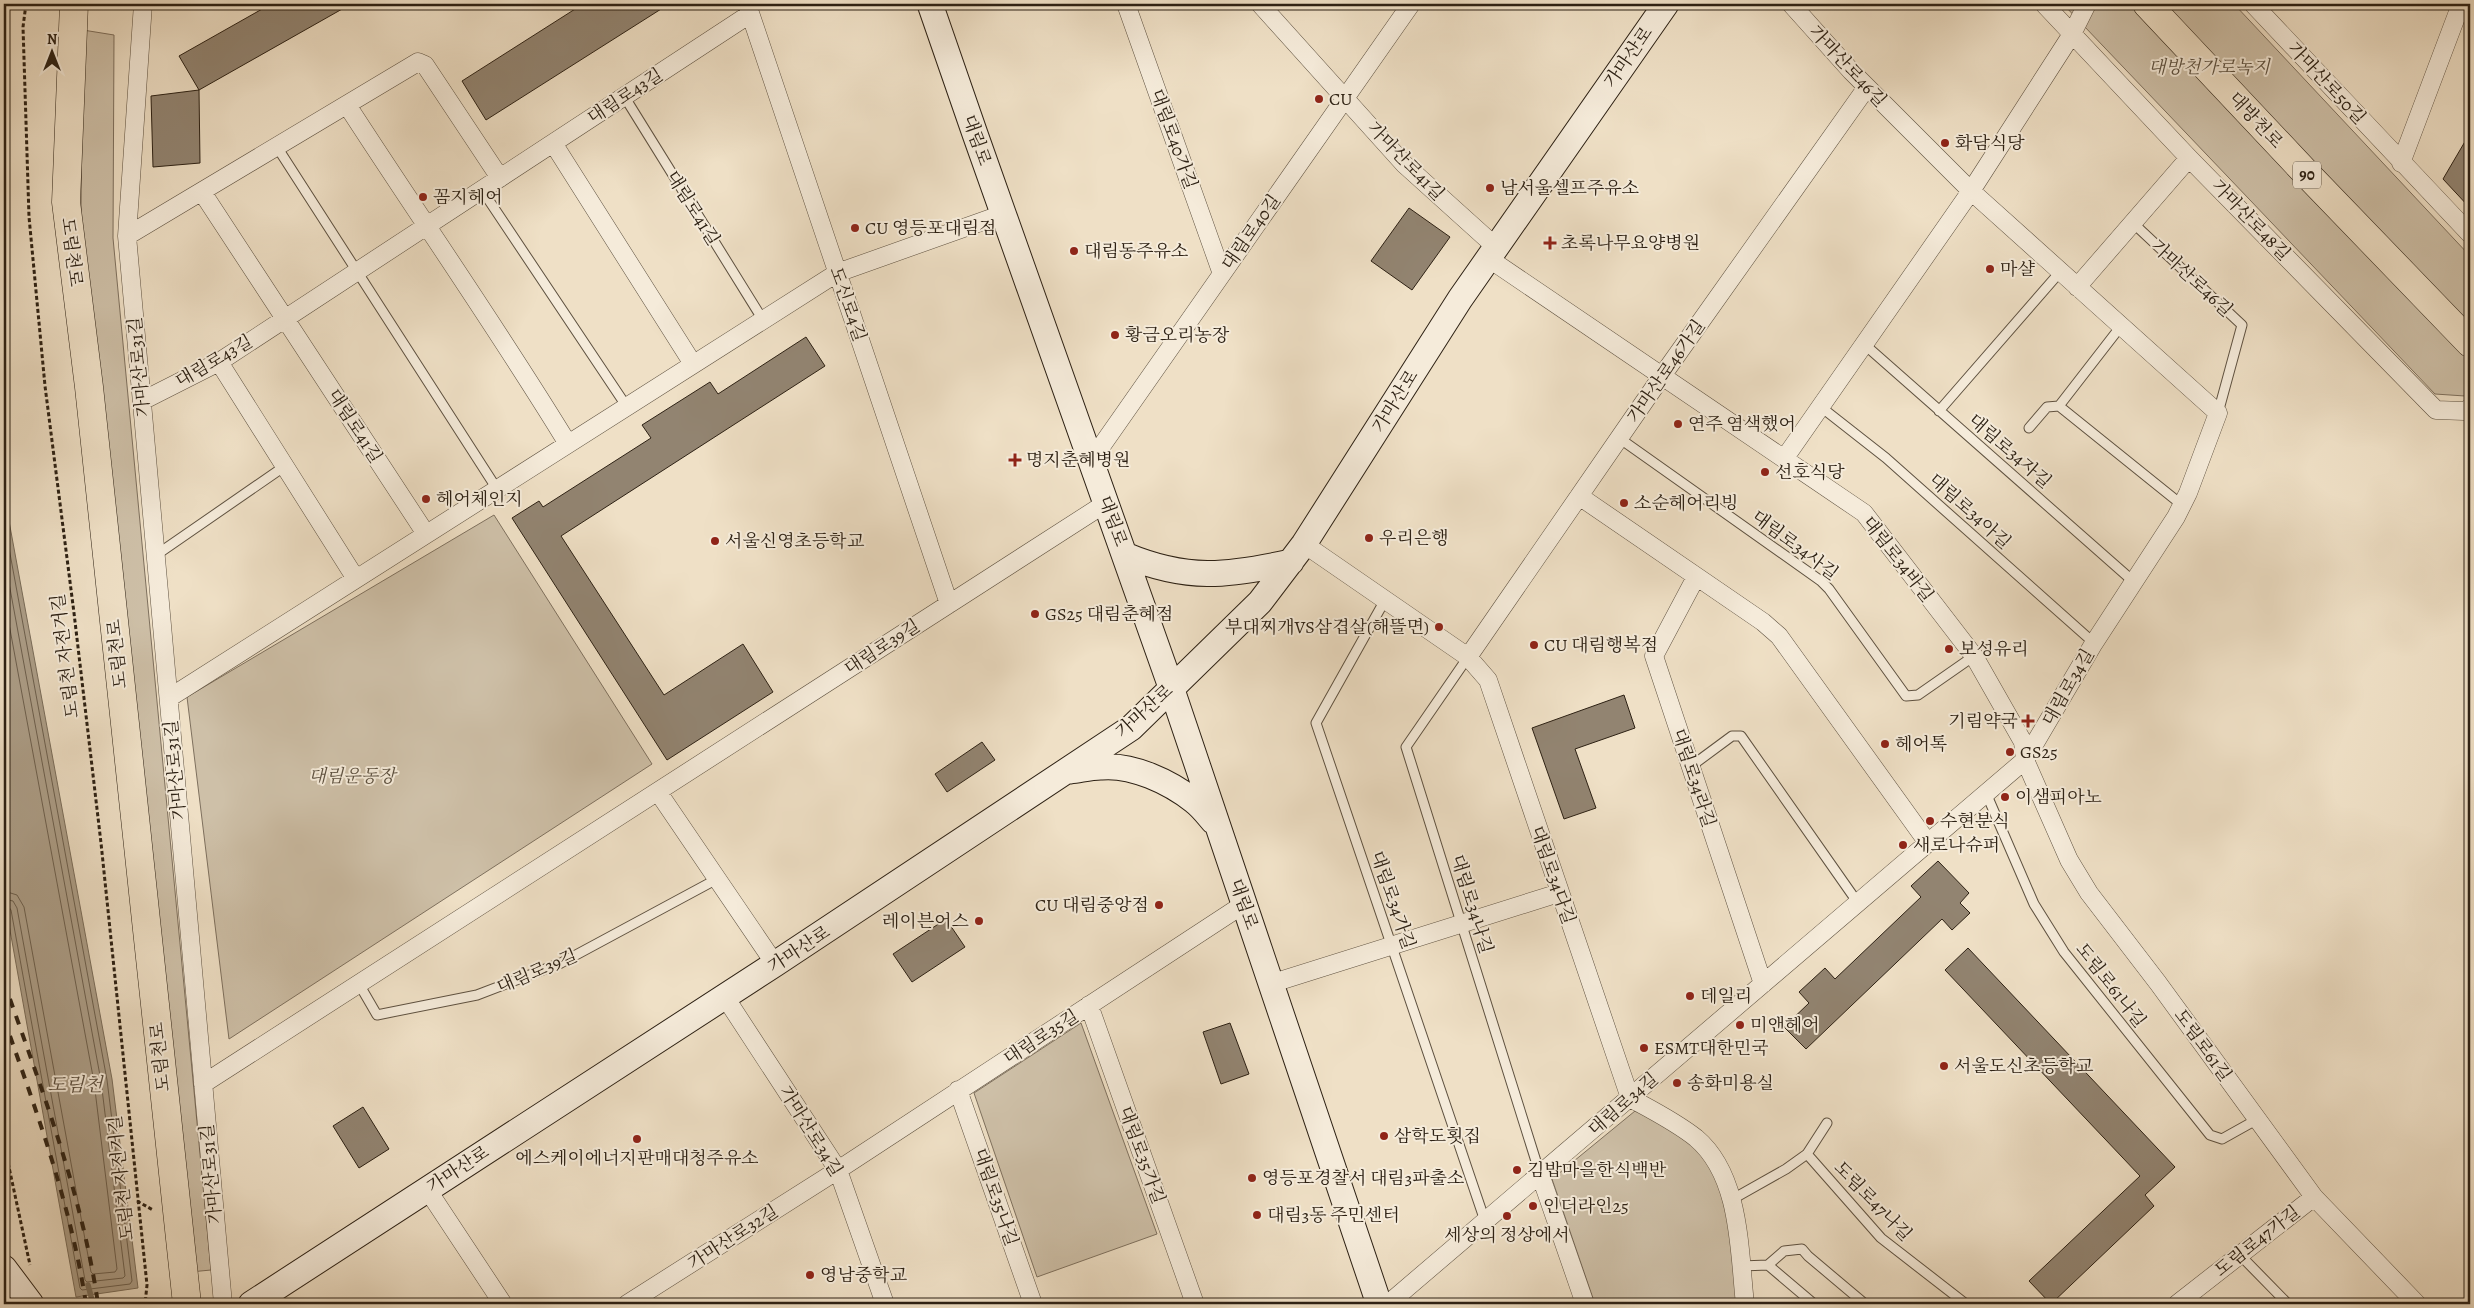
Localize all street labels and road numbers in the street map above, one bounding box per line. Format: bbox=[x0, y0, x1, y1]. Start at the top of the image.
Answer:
street label: 가마산로46길 bbox=[1804, 20, 1892, 112]
street label: 가마산로 bbox=[1598, 22, 1658, 92]
street label: 가마산로50길 bbox=[2283, 37, 2371, 129]
street label: 대림로43길 bbox=[583, 63, 667, 129]
street label: 대림로40가길 bbox=[1145, 86, 1203, 192]
street label: 대방천로 bbox=[2224, 86, 2288, 154]
street label: 대림로 bbox=[957, 111, 997, 169]
street label: 가마산로41길 bbox=[1362, 116, 1450, 206]
road number: 90 bbox=[2293, 162, 2321, 188]
street label: 대림로41길 bbox=[661, 166, 725, 250]
street label: 가마산로48길 bbox=[2206, 174, 2296, 266]
street label: 대림로40길 bbox=[1216, 189, 1286, 275]
street label: 도림천로 bbox=[56, 216, 88, 288]
street label: 가마산로46길 bbox=[2146, 234, 2238, 322]
street label: 도신로4길 bbox=[824, 263, 872, 345]
street label: 가마산로46가길 bbox=[1622, 315, 1710, 427]
street label: 가마산로31길 bbox=[123, 316, 155, 418]
street label: 대림로43길 bbox=[171, 329, 257, 393]
street label: 가마산로 bbox=[1366, 365, 1424, 437]
street label: 대림로41길 bbox=[322, 384, 388, 468]
street label: 대림로34자길 bbox=[1963, 408, 2057, 494]
street label: 대림로34아길 bbox=[1924, 468, 2016, 554]
street label: 대림로 bbox=[1093, 492, 1133, 550]
street label: 대림로34사길 bbox=[1747, 505, 1843, 585]
street label: 대림로34바길 bbox=[1857, 511, 1939, 607]
street label: 도림천 자전거길 bbox=[45, 592, 85, 720]
street label: 대림로39길 bbox=[840, 614, 924, 680]
street label: 도림천로 bbox=[101, 618, 133, 690]
street label: 대림로34길 bbox=[2036, 644, 2100, 730]
street label: 가마산로 bbox=[1110, 679, 1178, 743]
street label: 가마산로31길 bbox=[159, 719, 191, 821]
street label: 대림로34라길 bbox=[1667, 726, 1721, 830]
street label: 대림로34다길 bbox=[1525, 823, 1581, 927]
street label: 대림로34가길 bbox=[1365, 848, 1421, 952]
street label: 대림로34나길 bbox=[1446, 851, 1498, 957]
street label: 대림로 bbox=[1224, 875, 1264, 933]
street label: 가마산로 bbox=[763, 920, 835, 978]
street label: 도림로61나길 bbox=[2070, 938, 2152, 1032]
street label: 대림로39길 bbox=[493, 943, 581, 999]
street label: 대림로35길 bbox=[999, 1004, 1083, 1070]
street label: 도림로61길 bbox=[2169, 1004, 2237, 1086]
street label: 도림천로 bbox=[144, 1021, 176, 1093]
street label: 대림로34길 bbox=[1583, 1067, 1663, 1141]
street label: 가마산로34길 bbox=[774, 1081, 848, 1181]
street label: 대림로35가길 bbox=[1113, 1103, 1171, 1207]
street label: 도림천 자전거길 bbox=[103, 1114, 139, 1242]
street label: 가마산로31길 bbox=[195, 1123, 227, 1225]
street label: 가마산로 bbox=[422, 1140, 494, 1198]
street label: 대림로35나길 bbox=[968, 1145, 1024, 1249]
street label: 도림로47나길 bbox=[1829, 1156, 1917, 1246]
street label: 가마산로32길 bbox=[683, 1199, 783, 1275]
street label: 도림로47가길 bbox=[2209, 1200, 2305, 1282]

